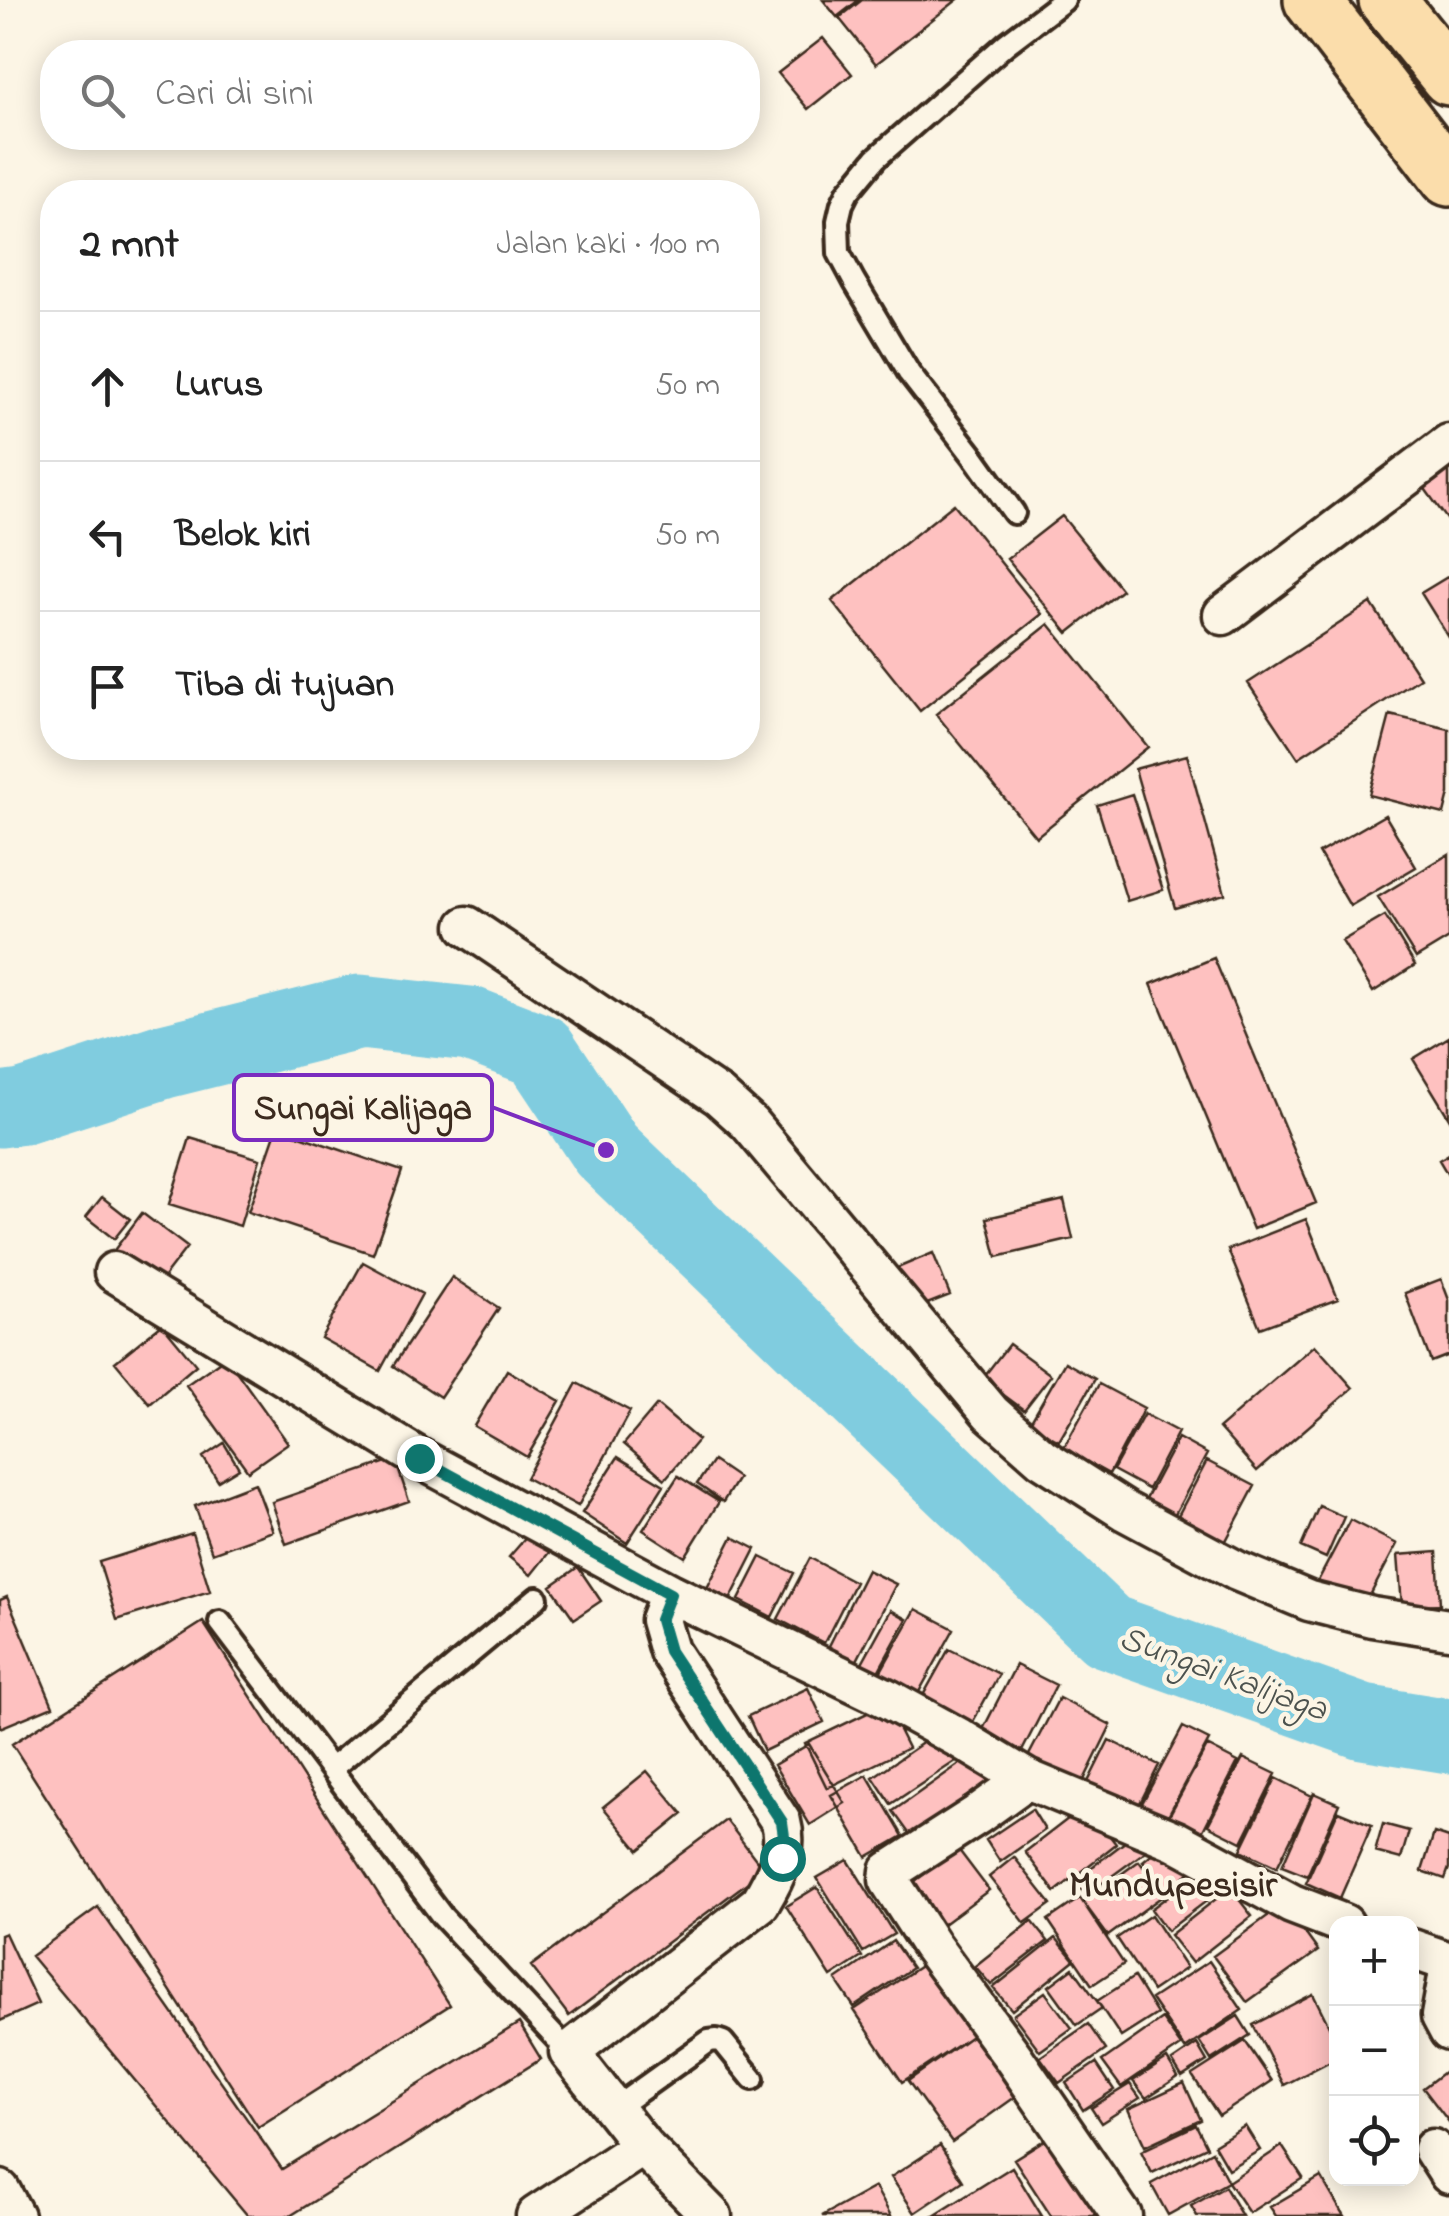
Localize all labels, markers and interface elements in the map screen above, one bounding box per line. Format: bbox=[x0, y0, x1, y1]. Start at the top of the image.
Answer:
search box bbox=[40, 40, 760, 150]
text: Cari di sini bbox=[155, 67, 314, 123]
icon: search bbox=[75, 68, 130, 123]
text: 2 mnt bbox=[80, 215, 179, 276]
text: Jalan kaki · 100 m bbox=[496, 222, 720, 269]
text: Lurus bbox=[175, 358, 263, 414]
icon: ahead bbox=[80, 359, 135, 414]
text: 50 m bbox=[655, 363, 720, 410]
text: Belok kiri bbox=[175, 508, 311, 564]
icon: left bbox=[80, 509, 135, 564]
text: 50 m bbox=[655, 513, 720, 560]
text: Tiba di tujuan bbox=[175, 658, 394, 714]
icon: arrive bbox=[80, 659, 135, 714]
callout: Sungai Kalijaga bbox=[234, 1075, 492, 1140]
text: Sungai Kalijaga bbox=[254, 1085, 472, 1137]
route end bbox=[397, 1436, 443, 1482]
water label: Sungai Kalijaga bbox=[1111, 1614, 1335, 1738]
route start bbox=[760, 1836, 806, 1882]
district label: Mundupesisir bbox=[1069, 1859, 1278, 1915]
map controls bbox=[1329, 1916, 1419, 2186]
button: + bbox=[1329, 1916, 1419, 2006]
button: − bbox=[1329, 2006, 1419, 2096]
button: locate bbox=[1329, 2096, 1419, 2186]

